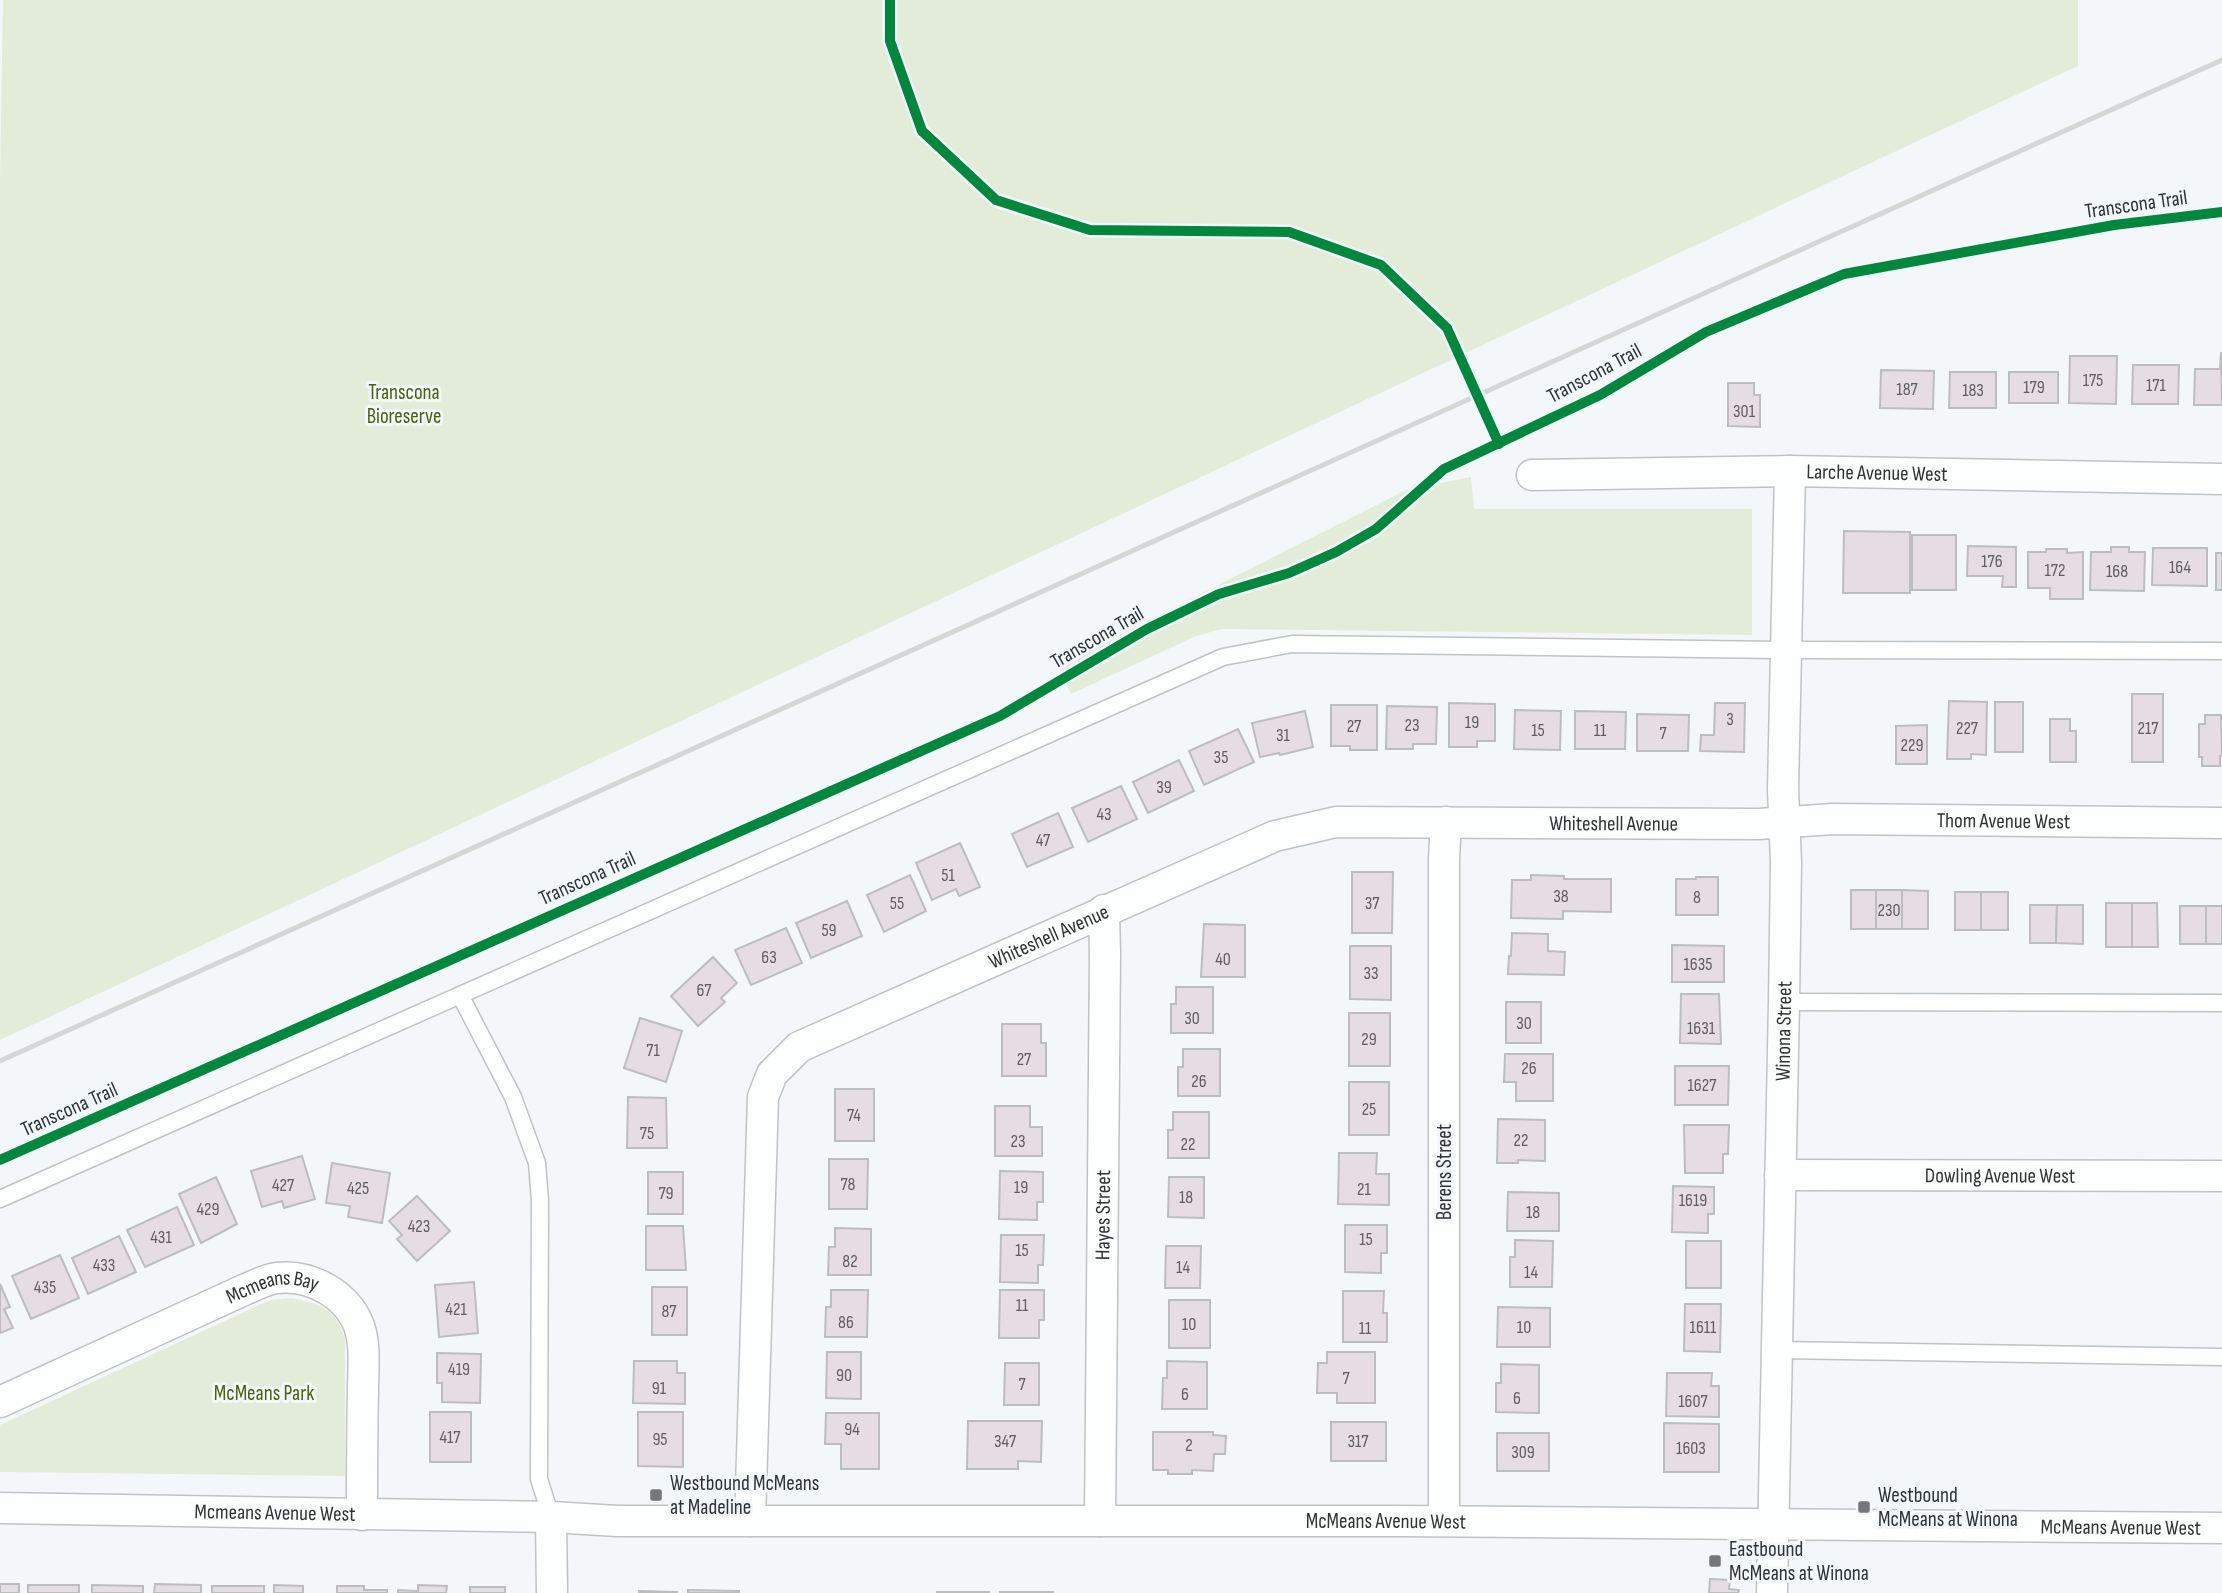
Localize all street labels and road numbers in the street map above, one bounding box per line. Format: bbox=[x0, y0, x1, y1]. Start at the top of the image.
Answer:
street label: Transcona Trail bbox=[2083, 185, 2189, 224]
street label: Transcona Trail bbox=[1543, 338, 1646, 409]
street label: Larche Avenue West bbox=[1806, 459, 1948, 487]
street label: Transcona Trail bbox=[1046, 601, 1148, 674]
street label: Thom Avenue West bbox=[1937, 808, 2070, 834]
street label: Whiteshell Avenue bbox=[1549, 811, 1678, 837]
street label: Transcona Trail bbox=[535, 846, 639, 911]
street label: Whiteshell Avenue bbox=[985, 899, 1113, 974]
street label: Winona Street bbox=[1770, 981, 1797, 1081]
street label: Transcona Trail bbox=[17, 1077, 121, 1142]
street label: Berens Street bbox=[1432, 1124, 1457, 1220]
street label: Dowling Avenue West bbox=[1925, 1163, 2075, 1189]
street label: Hayes Street bbox=[1090, 1170, 1116, 1260]
street label: Mcmeans Bay bbox=[222, 1265, 323, 1309]
street label: Mcmeans Avenue West bbox=[194, 1499, 356, 1527]
street label: McMeans Avenue West bbox=[1306, 1509, 1466, 1535]
street label: McMeans Avenue West bbox=[2041, 1514, 2201, 1541]

